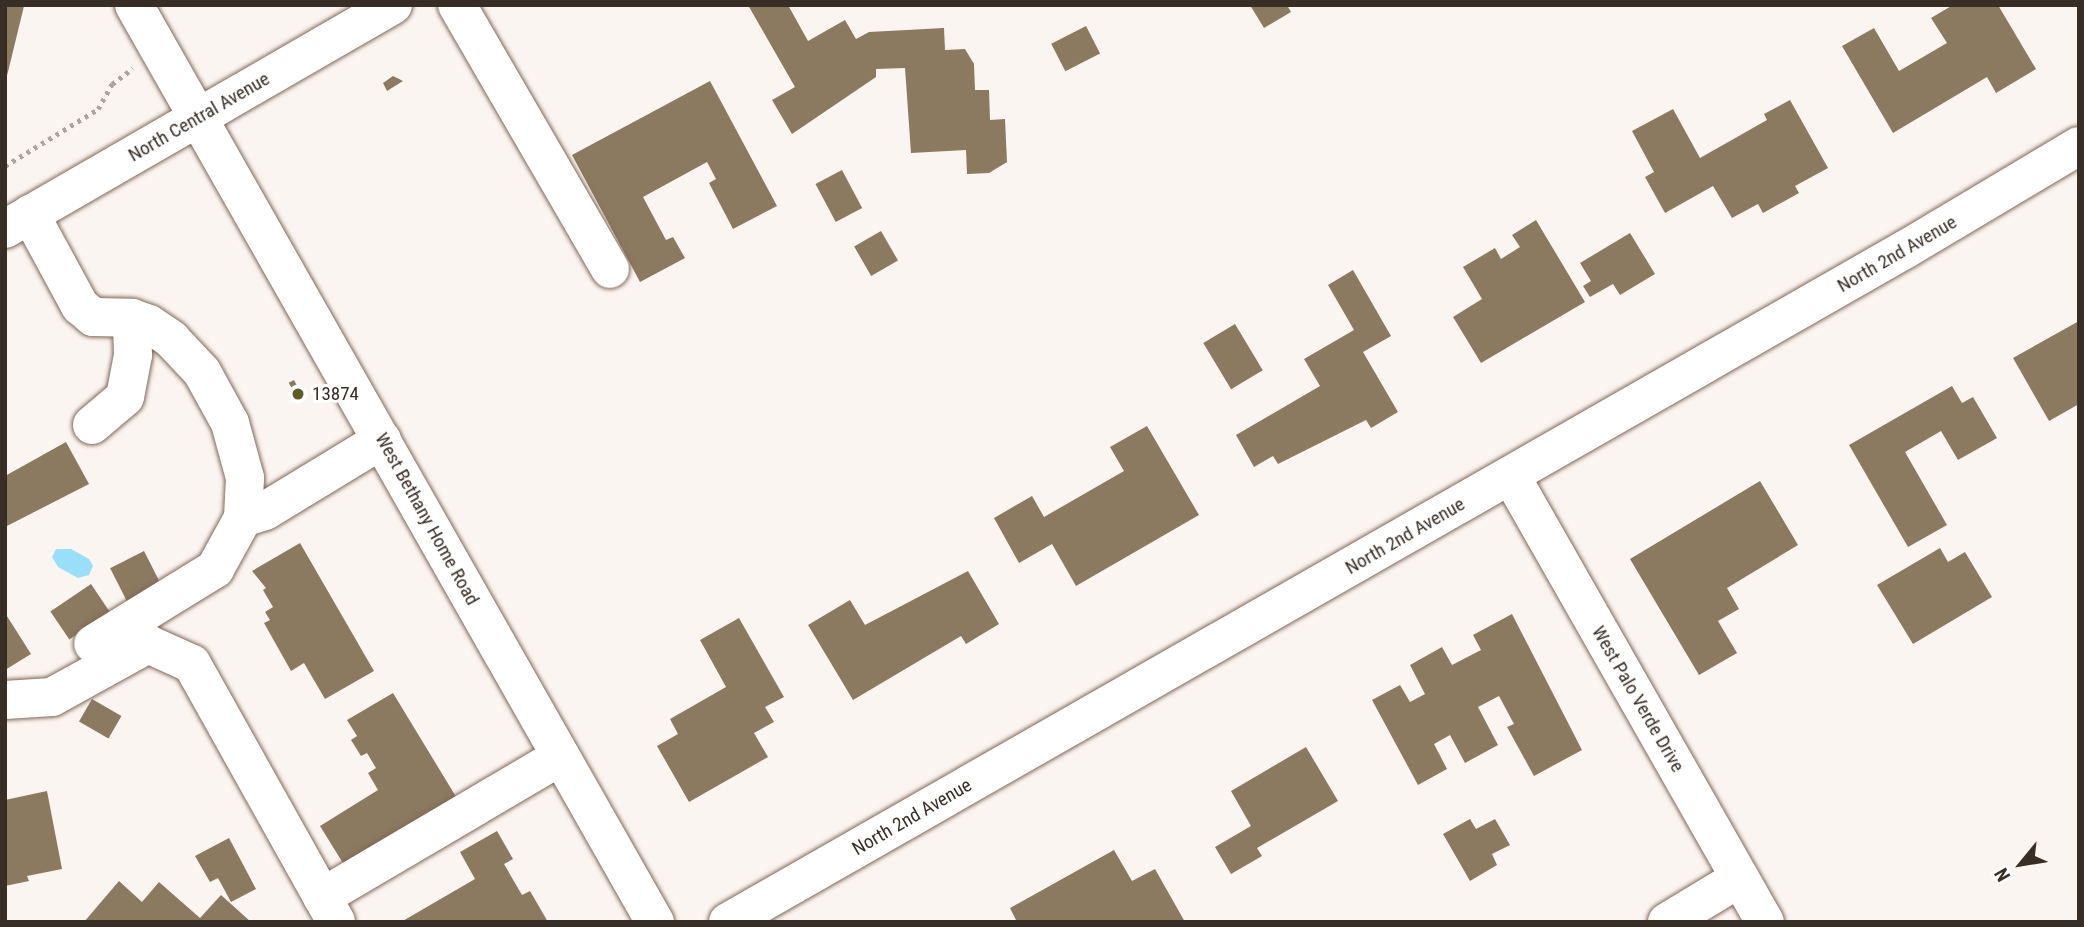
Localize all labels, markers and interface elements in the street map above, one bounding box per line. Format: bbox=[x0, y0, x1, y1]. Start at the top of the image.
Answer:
street label: North Central Avenue bbox=[124, 67, 274, 167]
street label: North 2nd Avenue bbox=[1833, 211, 1961, 297]
place label: 13874 bbox=[312, 383, 359, 405]
marker: 13874 bbox=[290, 386, 306, 402]
street label: West Bethany Home Road bbox=[370, 429, 484, 609]
street label: North 2nd Avenue bbox=[1341, 493, 1469, 579]
street label: West Palo Verde Drive bbox=[1587, 622, 1689, 776]
street label: North 2nd Avenue bbox=[848, 774, 976, 860]
north arrow bbox=[1986, 829, 2056, 899]
text: N bbox=[1990, 864, 2015, 886]

